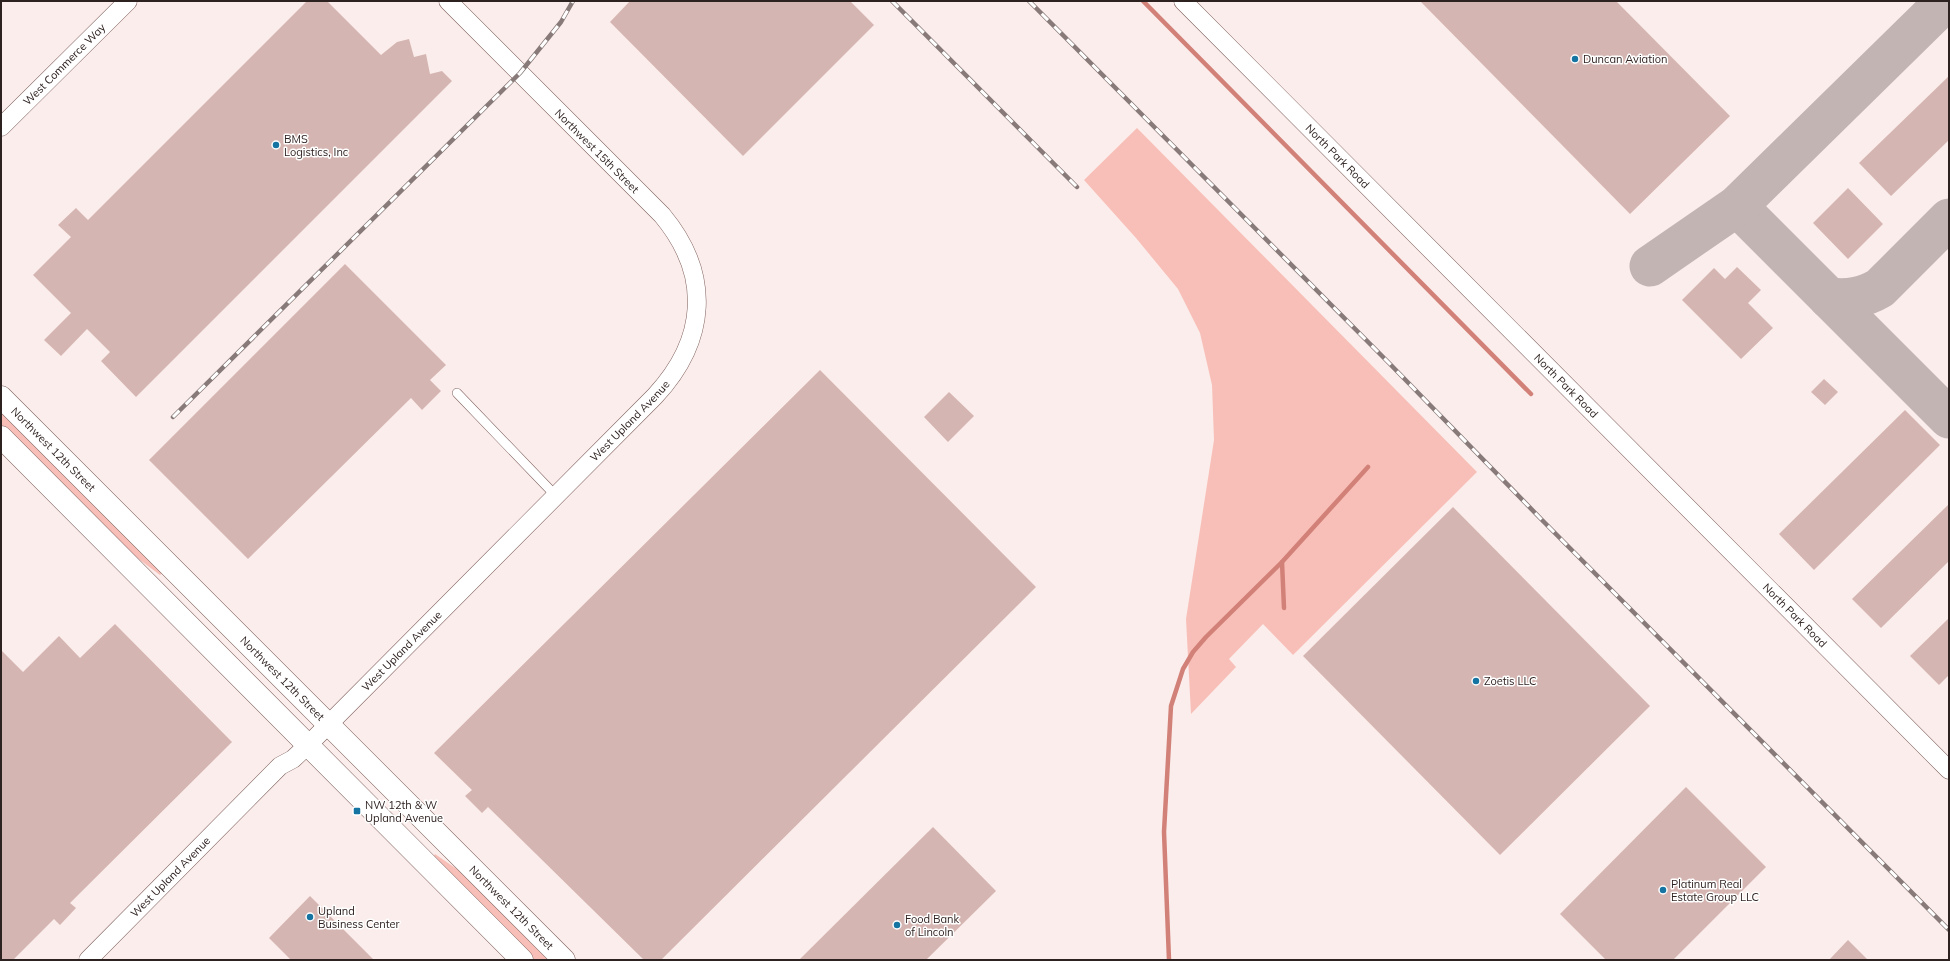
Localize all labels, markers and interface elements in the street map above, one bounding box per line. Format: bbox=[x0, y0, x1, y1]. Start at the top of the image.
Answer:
street label: West Commerce Way bbox=[20, 20, 108, 108]
place label: Duncan Aviation bbox=[1583, 52, 1667, 66]
marker: Duncan Aviation bbox=[1570, 54, 1580, 64]
street label: Northwest 15th Street bbox=[552, 106, 642, 196]
street label: North Park Road bbox=[1303, 121, 1373, 191]
place label: BMS Logistics, Inc bbox=[284, 132, 349, 159]
marker: BMS Logistics, Inc bbox=[271, 140, 281, 150]
street label: North Park Road bbox=[1531, 351, 1601, 421]
street label: West Upland Avenue bbox=[587, 377, 673, 464]
street label: Northwest 12th Street bbox=[8, 404, 99, 495]
street label: North Park Road bbox=[1760, 580, 1830, 650]
street label: West Upland Avenue bbox=[359, 608, 445, 694]
street label: Northwest 12th Street bbox=[237, 633, 328, 724]
place label: Zoetis LLC bbox=[1484, 674, 1537, 688]
marker: Zoetis LLC bbox=[1471, 676, 1481, 686]
place label: NW 12th & W Upland Avenue bbox=[365, 798, 443, 825]
marker: NW 12th & W Upland Avenue bbox=[352, 806, 362, 816]
street label: West Upland Avenue bbox=[127, 834, 213, 920]
street label: Northwest 12th Street bbox=[466, 862, 557, 953]
place label: Platinum Real Estate Group LLC bbox=[1671, 877, 1759, 904]
marker: Platinum Real Estate Group LLC bbox=[1658, 885, 1668, 895]
place label: Upland Business Center bbox=[318, 904, 399, 931]
marker: Upland Business Center bbox=[305, 912, 315, 922]
place label: Food Bank of Lincoln bbox=[905, 912, 960, 939]
marker: Food Bank of Lincoln bbox=[892, 920, 902, 930]

